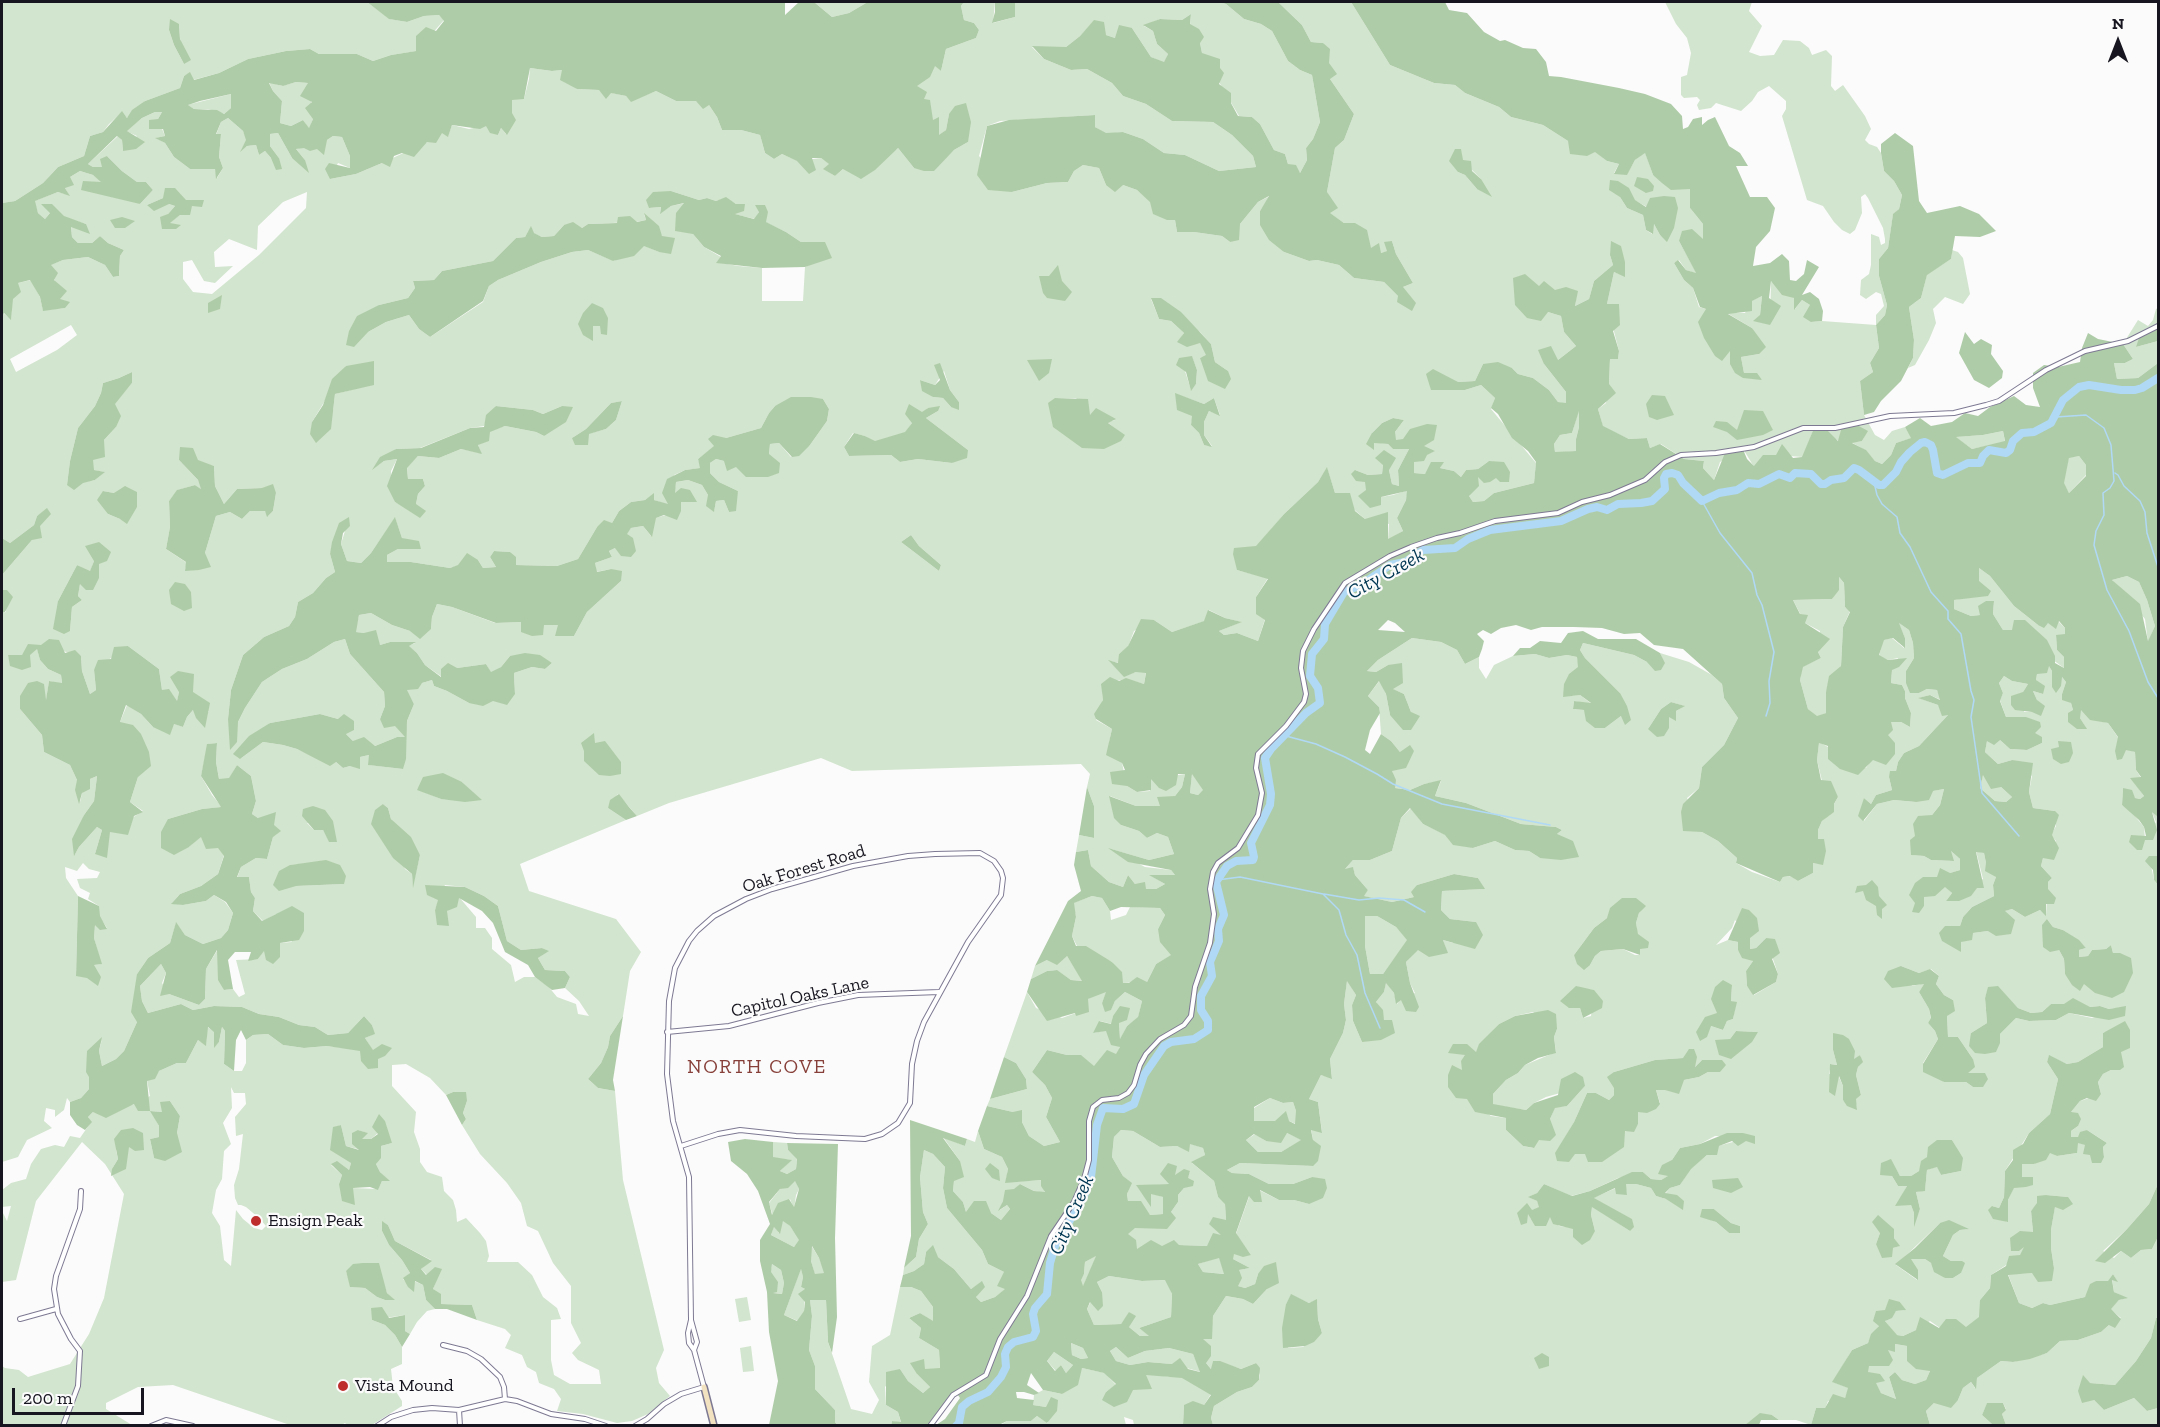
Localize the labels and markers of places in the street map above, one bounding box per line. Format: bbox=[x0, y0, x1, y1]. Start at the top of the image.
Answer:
place label: Ensign Peak bbox=[268, 1210, 363, 1232]
marker: Ensign Peak bbox=[249, 1214, 263, 1228]
place label: Vista Mound bbox=[355, 1375, 454, 1397]
marker: Vista Mound bbox=[336, 1379, 350, 1393]

